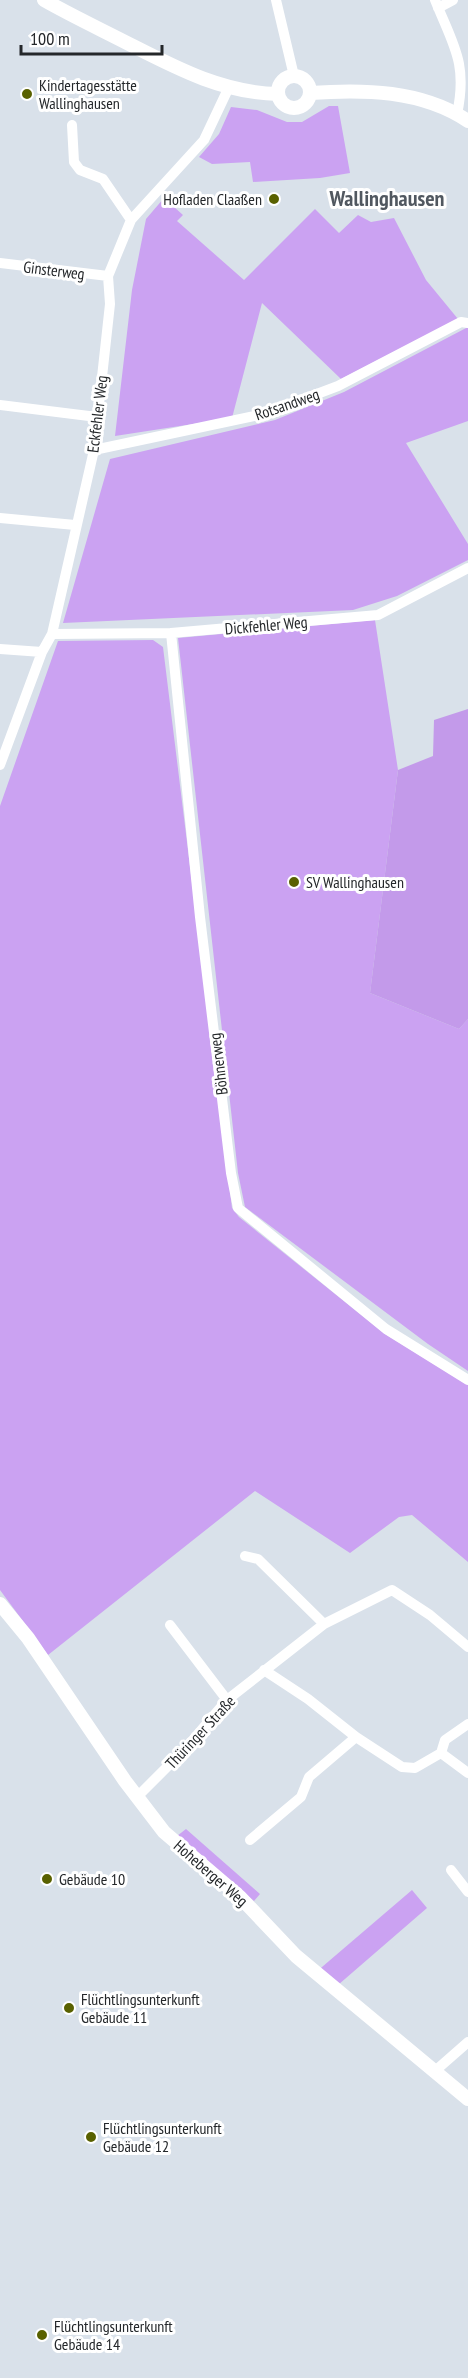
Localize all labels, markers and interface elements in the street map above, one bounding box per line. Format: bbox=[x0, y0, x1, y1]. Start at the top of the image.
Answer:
scale bar bbox=[21, 18, 162, 56]
text: 100 m bbox=[30, 27, 70, 50]
place label: Kindertagesstätte Wallinghausen bbox=[39, 75, 137, 113]
marker: Kindertagesstätte Wallinghausen bbox=[20, 87, 34, 101]
district label: Wallinghausen bbox=[329, 184, 445, 212]
place label: Hofladen Claaßen bbox=[163, 189, 262, 209]
marker: Hofladen Claaßen bbox=[267, 192, 281, 206]
street label: Ginsterweg bbox=[22, 256, 86, 284]
street label: Eckfehler Weg bbox=[82, 374, 112, 454]
street label: Rotsandweg bbox=[252, 384, 322, 424]
street label: Dickfehler Weg bbox=[224, 611, 308, 639]
place label: SV Wallinghausen bbox=[306, 872, 404, 892]
marker: SV Wallinghausen bbox=[287, 875, 301, 889]
street label: Böhnerweg bbox=[204, 1032, 232, 1096]
street label: Thüringer Straße bbox=[161, 1691, 239, 1773]
street label: Hoheberger Weg bbox=[170, 1835, 252, 1911]
place label: Gebäude 10 bbox=[59, 1869, 125, 1889]
marker: Gebäude 10 bbox=[40, 1872, 54, 1886]
place label: Flüchtlingsunterkunft Gebäude 11 bbox=[81, 1989, 200, 2027]
marker: Flüchtlingsunterkunft Gebäude 11 bbox=[62, 2001, 76, 2015]
place label: Flüchtlingsunterkunft Gebäude 12 bbox=[103, 2118, 222, 2156]
marker: Flüchtlingsunterkunft Gebäude 12 bbox=[84, 2130, 98, 2144]
place label: Flüchtlingsunterkunft Gebäude 14 bbox=[54, 2316, 173, 2354]
marker: Flüchtlingsunterkunft Gebäude 14 bbox=[35, 2328, 49, 2342]

